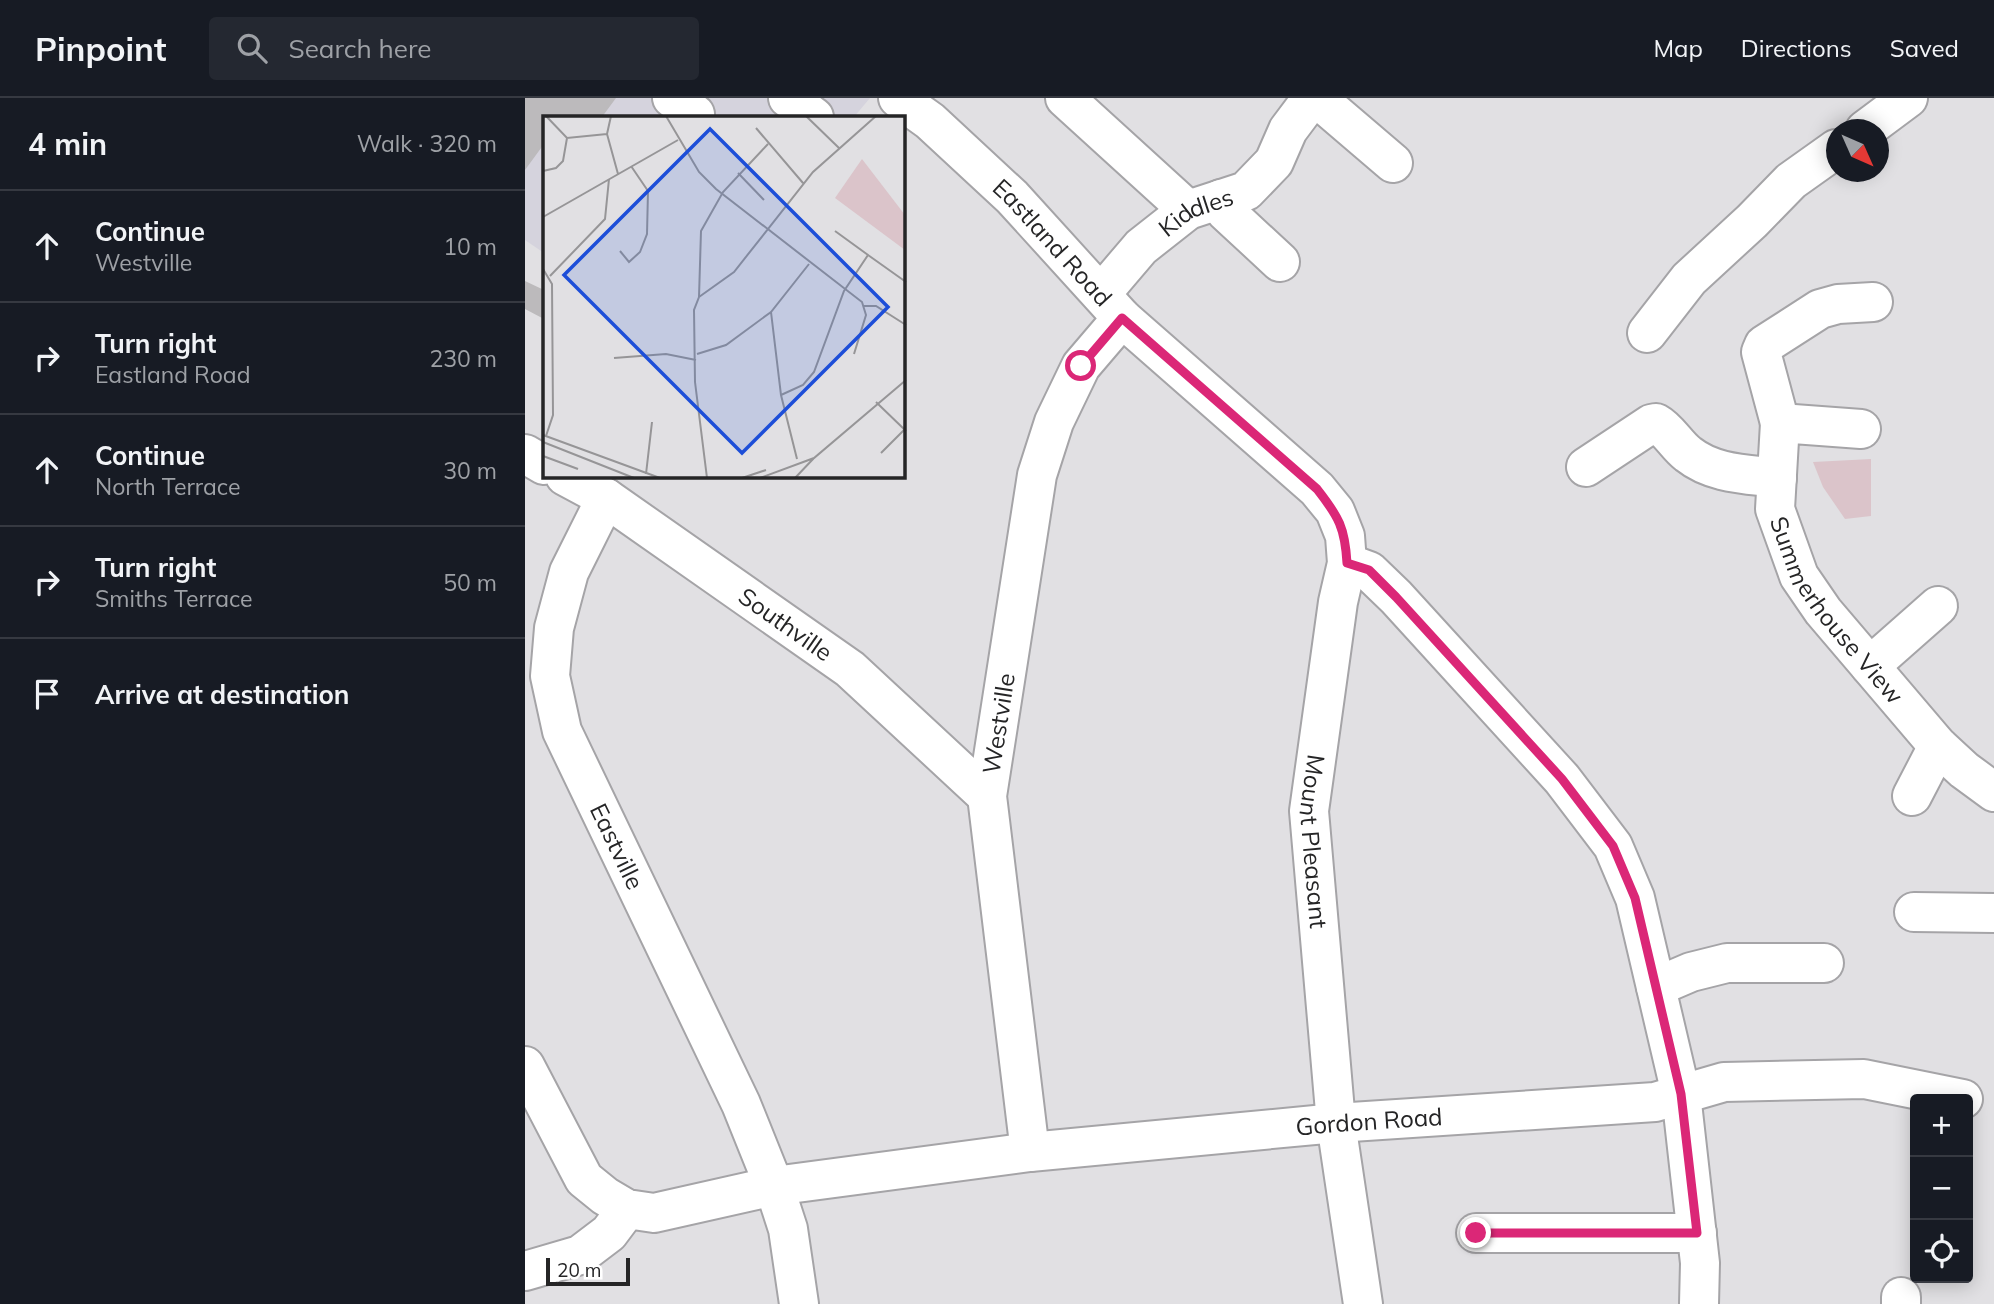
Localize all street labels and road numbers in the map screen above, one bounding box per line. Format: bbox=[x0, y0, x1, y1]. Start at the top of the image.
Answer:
street label: Eastland Road bbox=[987, 172, 1119, 312]
street label: Kiddles bbox=[1152, 181, 1237, 243]
street label: Summerhouse View bbox=[1764, 512, 1910, 710]
street label: Southville bbox=[733, 581, 839, 667]
street label: Westville bbox=[976, 671, 1021, 776]
street label: Mount Pleasant bbox=[1293, 753, 1334, 930]
street label: Eastville bbox=[584, 798, 651, 894]
street label: Gordon Road bbox=[1294, 1101, 1443, 1142]

